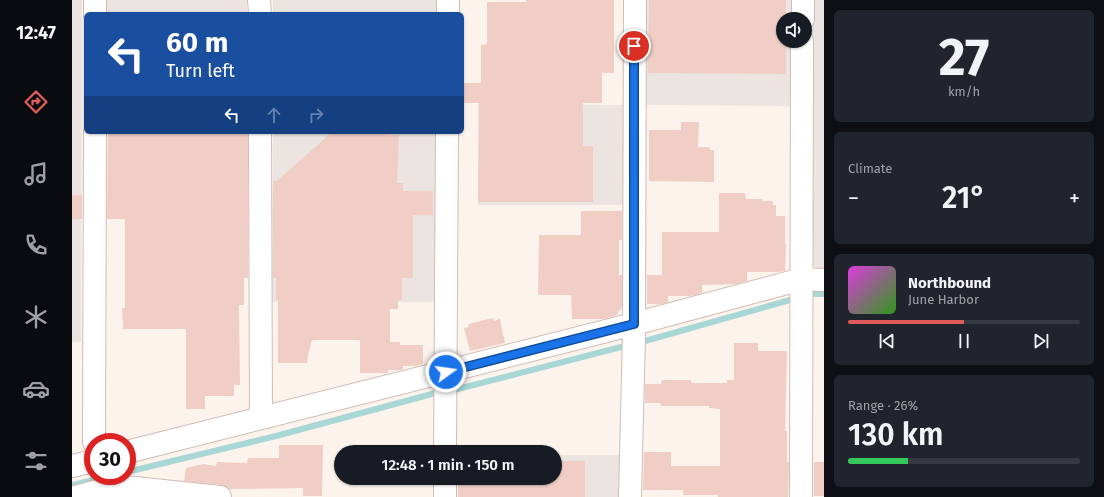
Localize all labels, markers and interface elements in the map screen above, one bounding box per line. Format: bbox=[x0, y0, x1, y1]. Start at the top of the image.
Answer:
map controls bbox=[776, 12, 812, 48]
button: sound bbox=[776, 12, 812, 48]
text: 12:47 bbox=[16, 22, 56, 44]
text: 60 m bbox=[166, 26, 228, 59]
text: 27 bbox=[939, 26, 989, 89]
icon: left bbox=[100, 28, 152, 80]
pin bbox=[617, 29, 651, 63]
icon: arrive bbox=[623, 35, 645, 57]
text: Turn left bbox=[166, 60, 235, 82]
text: km/h bbox=[948, 84, 980, 99]
icon: directions bbox=[22, 88, 50, 116]
icon: left bbox=[221, 104, 243, 126]
icon: ahead bbox=[263, 104, 285, 126]
icon: right bbox=[305, 104, 327, 126]
icon: music bbox=[22, 160, 50, 188]
text: Climate bbox=[848, 161, 892, 176]
text: 21° bbox=[942, 180, 986, 216]
text: − bbox=[848, 185, 859, 212]
text: + bbox=[1069, 185, 1080, 212]
icon: phone bbox=[22, 231, 50, 259]
text: Northbound bbox=[908, 274, 991, 292]
text: June Harbor bbox=[908, 292, 979, 307]
icon: climate bbox=[22, 303, 50, 331]
icon: previous bbox=[876, 330, 898, 352]
icon: pause bbox=[953, 330, 975, 352]
icon: next bbox=[1030, 330, 1052, 352]
position arrow bbox=[425, 351, 467, 393]
icon: car bbox=[22, 375, 50, 403]
text: Range · 26% bbox=[848, 398, 918, 413]
text: 130 km bbox=[848, 417, 944, 453]
speed limit sign: 30 bbox=[84, 433, 136, 485]
icon: filters bbox=[22, 447, 50, 475]
text: 12:48 · 1 min · 150 m bbox=[382, 456, 514, 474]

